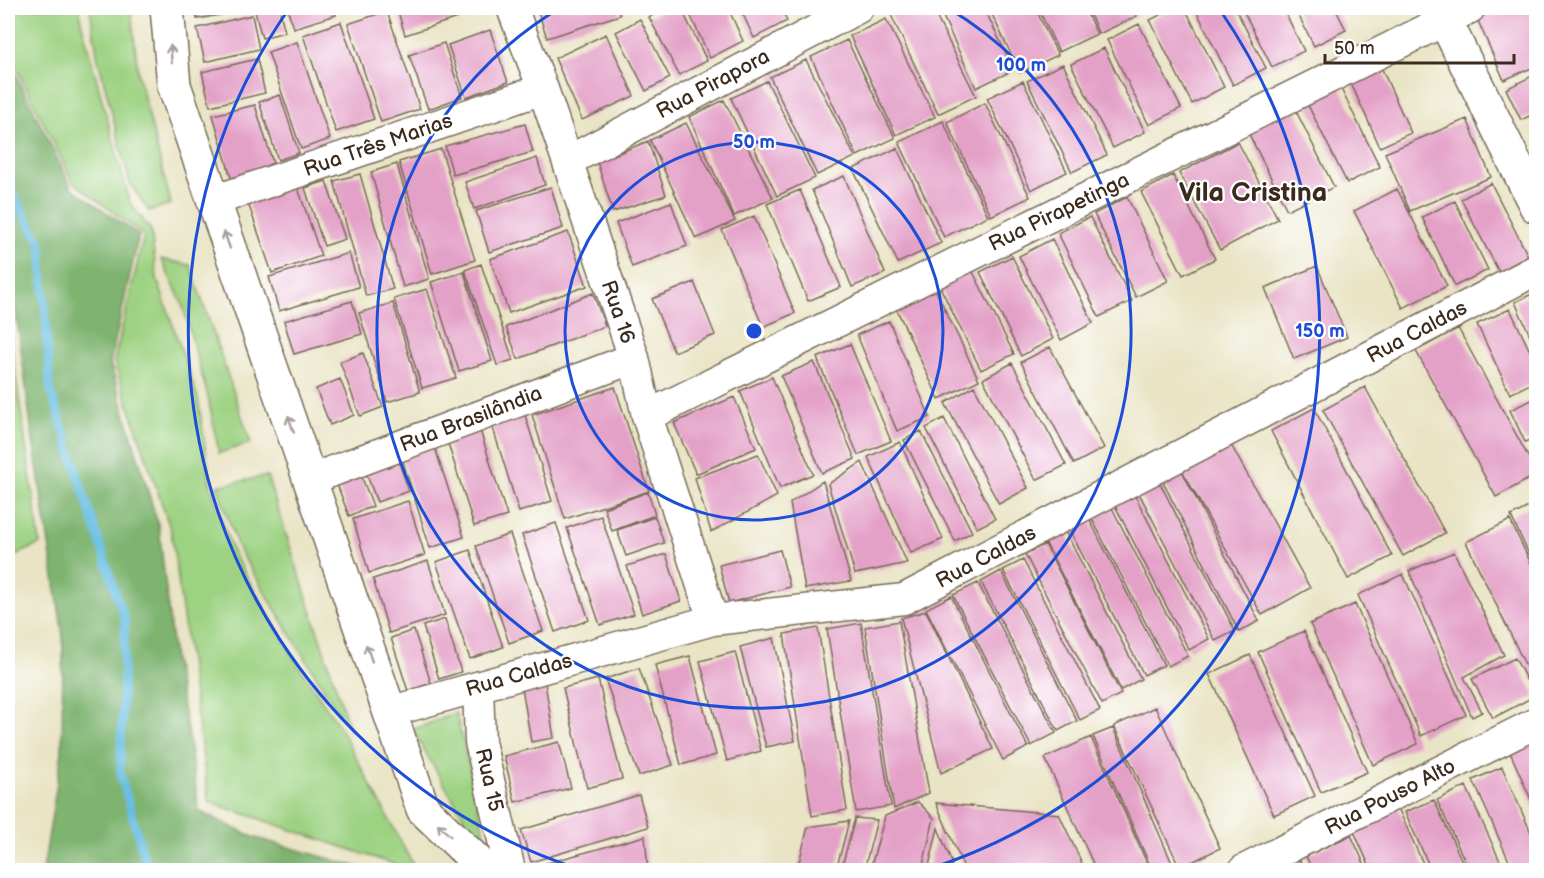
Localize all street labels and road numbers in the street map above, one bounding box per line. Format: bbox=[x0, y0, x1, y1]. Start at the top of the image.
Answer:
street label: Rua Pirapora bbox=[652, 44, 774, 124]
street label: Rua Três Marias bbox=[300, 108, 456, 182]
street label: Rua Pirapetinga bbox=[985, 167, 1133, 257]
street label: Rua 16 bbox=[596, 277, 640, 347]
street label: Rua Caldas bbox=[1363, 295, 1471, 369]
street label: Rua Brasilândia bbox=[396, 380, 546, 458]
street label: Rua Caldas bbox=[932, 520, 1040, 594]
street label: Rua Caldas bbox=[463, 648, 575, 702]
street label: Rua 15 bbox=[470, 746, 508, 814]
street label: Rua Pouso Alto bbox=[1321, 753, 1460, 841]

